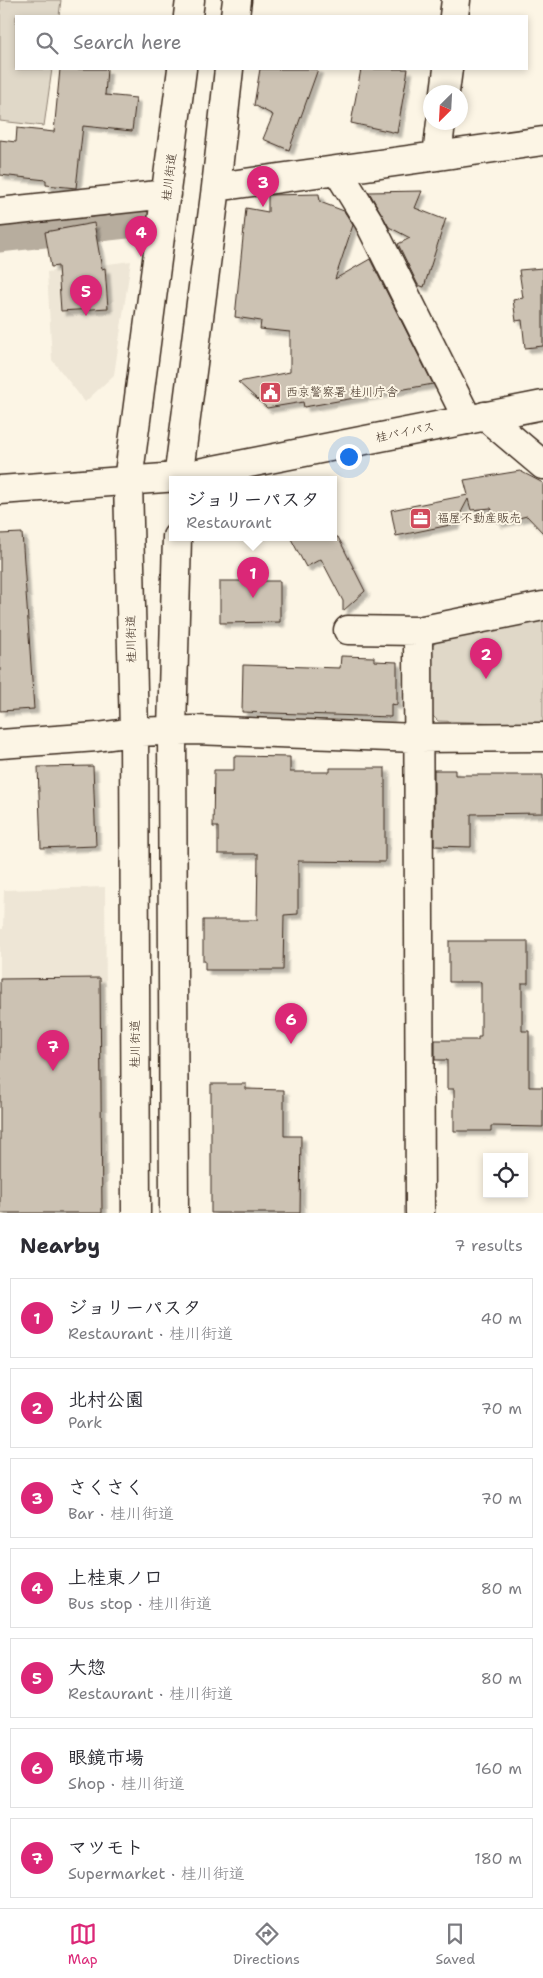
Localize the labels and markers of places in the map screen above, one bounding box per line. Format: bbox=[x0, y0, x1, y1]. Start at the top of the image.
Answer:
pin: 3 bbox=[247, 166, 279, 207]
pin: 4 bbox=[125, 216, 157, 257]
pin: 5 bbox=[70, 275, 102, 316]
public building icon: 西京警察署 桂川庁舎 bbox=[258, 380, 282, 404]
place label: 西京警察署 桂川庁舎 bbox=[286, 384, 398, 400]
office icon: 福屋不動産販売 bbox=[409, 506, 433, 530]
place label: 福屋不動産販売 bbox=[437, 510, 521, 526]
pin: 1 bbox=[237, 557, 269, 598]
pin: 2 bbox=[470, 638, 502, 679]
pin: 6 bbox=[275, 1003, 307, 1044]
pin: 7 bbox=[37, 1030, 69, 1071]

